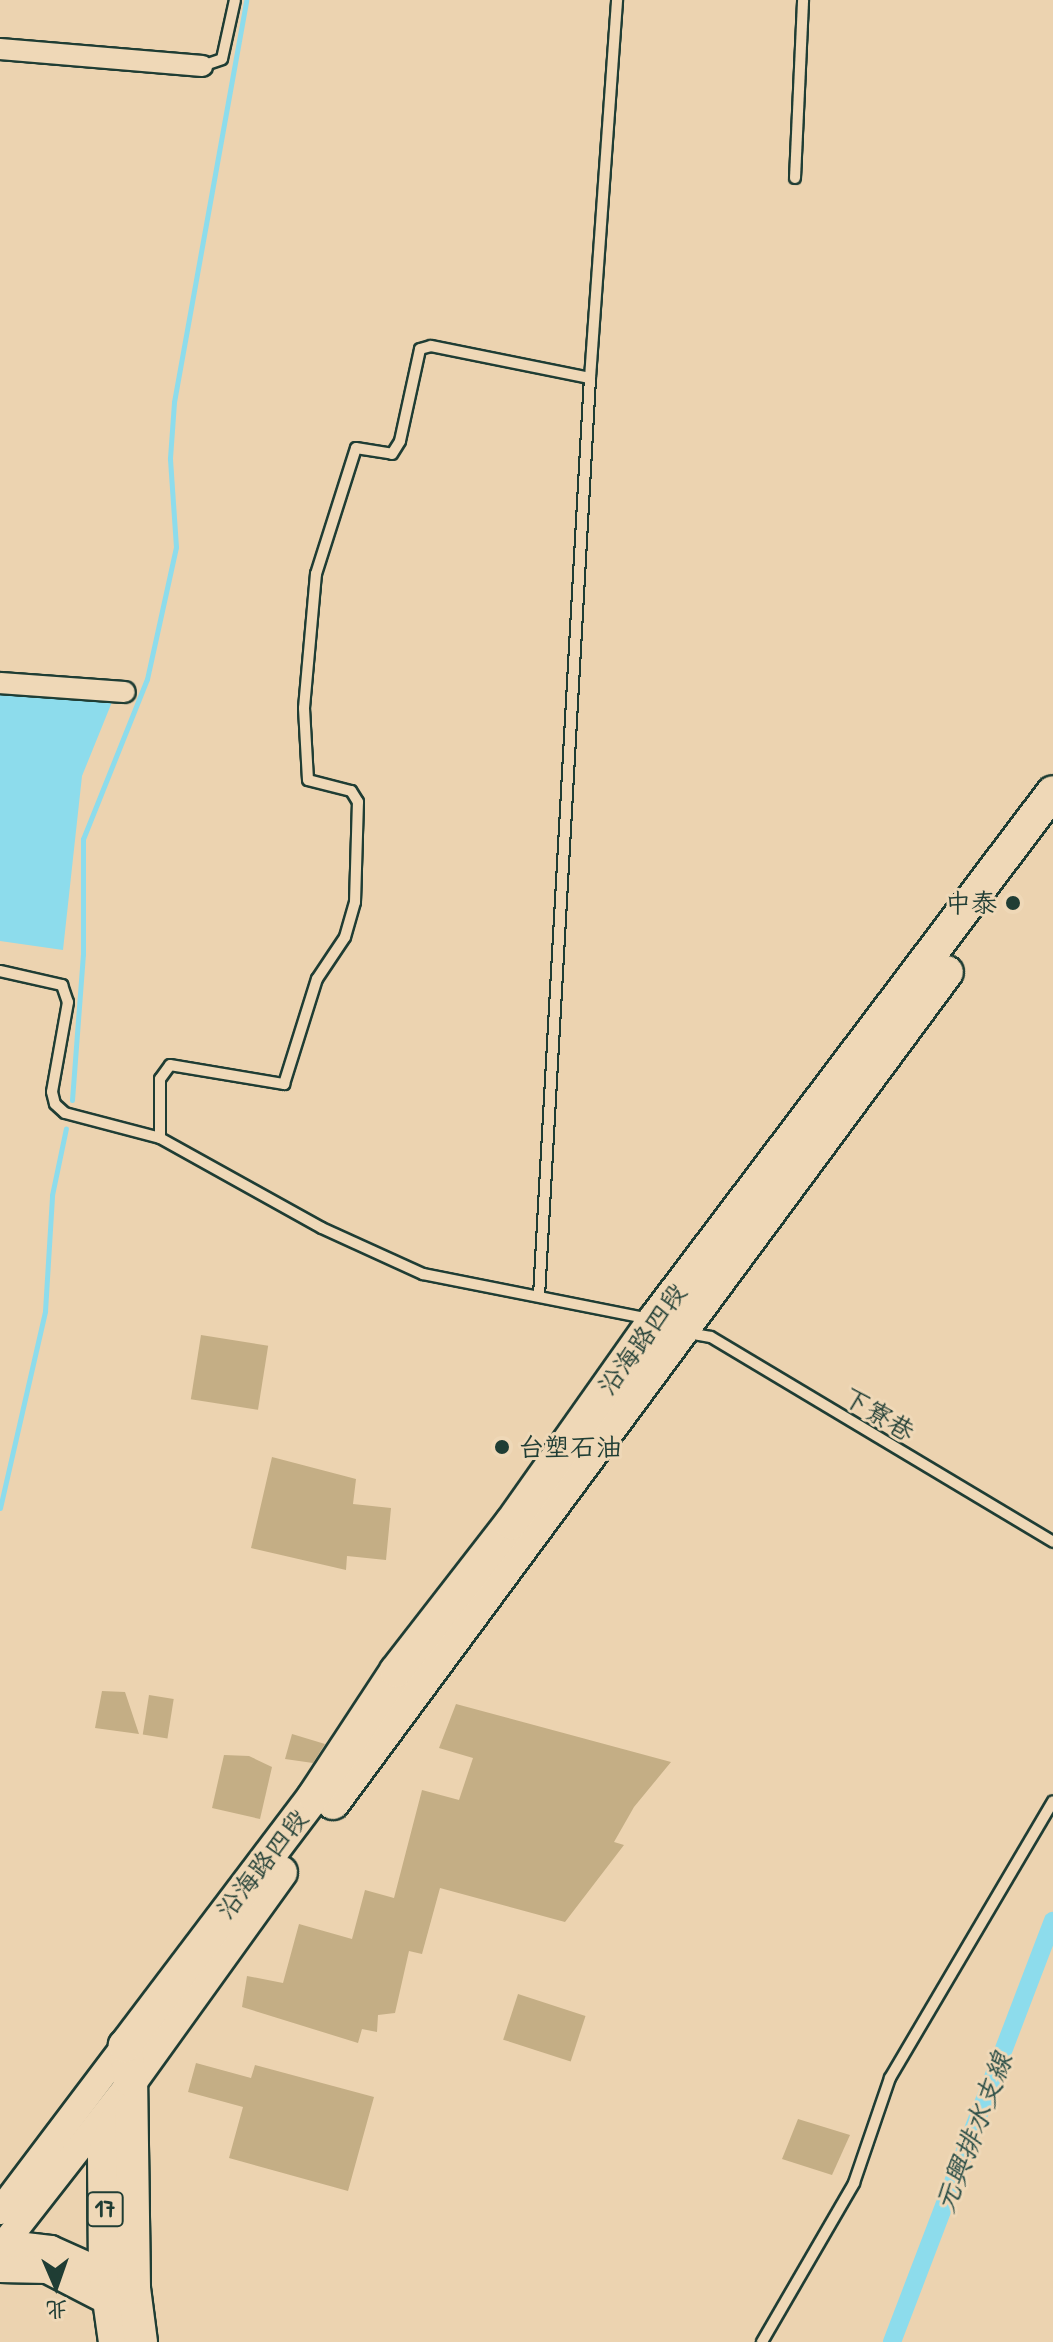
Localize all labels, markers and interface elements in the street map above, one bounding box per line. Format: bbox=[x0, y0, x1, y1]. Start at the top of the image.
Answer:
place label: 中泰 bbox=[945, 887, 997, 919]
marker: 中泰 bbox=[1004, 894, 1022, 912]
street label: 沿海路四段 bbox=[591, 1277, 693, 1401]
street label: 下寮巷 bbox=[838, 1381, 920, 1447]
place label: 台塑石油 bbox=[518, 1431, 622, 1463]
marker: 台塑石油 bbox=[493, 1438, 511, 1456]
street label: 沿海路四段 bbox=[210, 1803, 314, 1925]
water label: 元興排水支線 bbox=[927, 2048, 1019, 2216]
road number: 17 bbox=[85, 2189, 125, 2229]
north arrow bbox=[16, 2246, 96, 2326]
text: 北 bbox=[45, 2295, 68, 2325]

